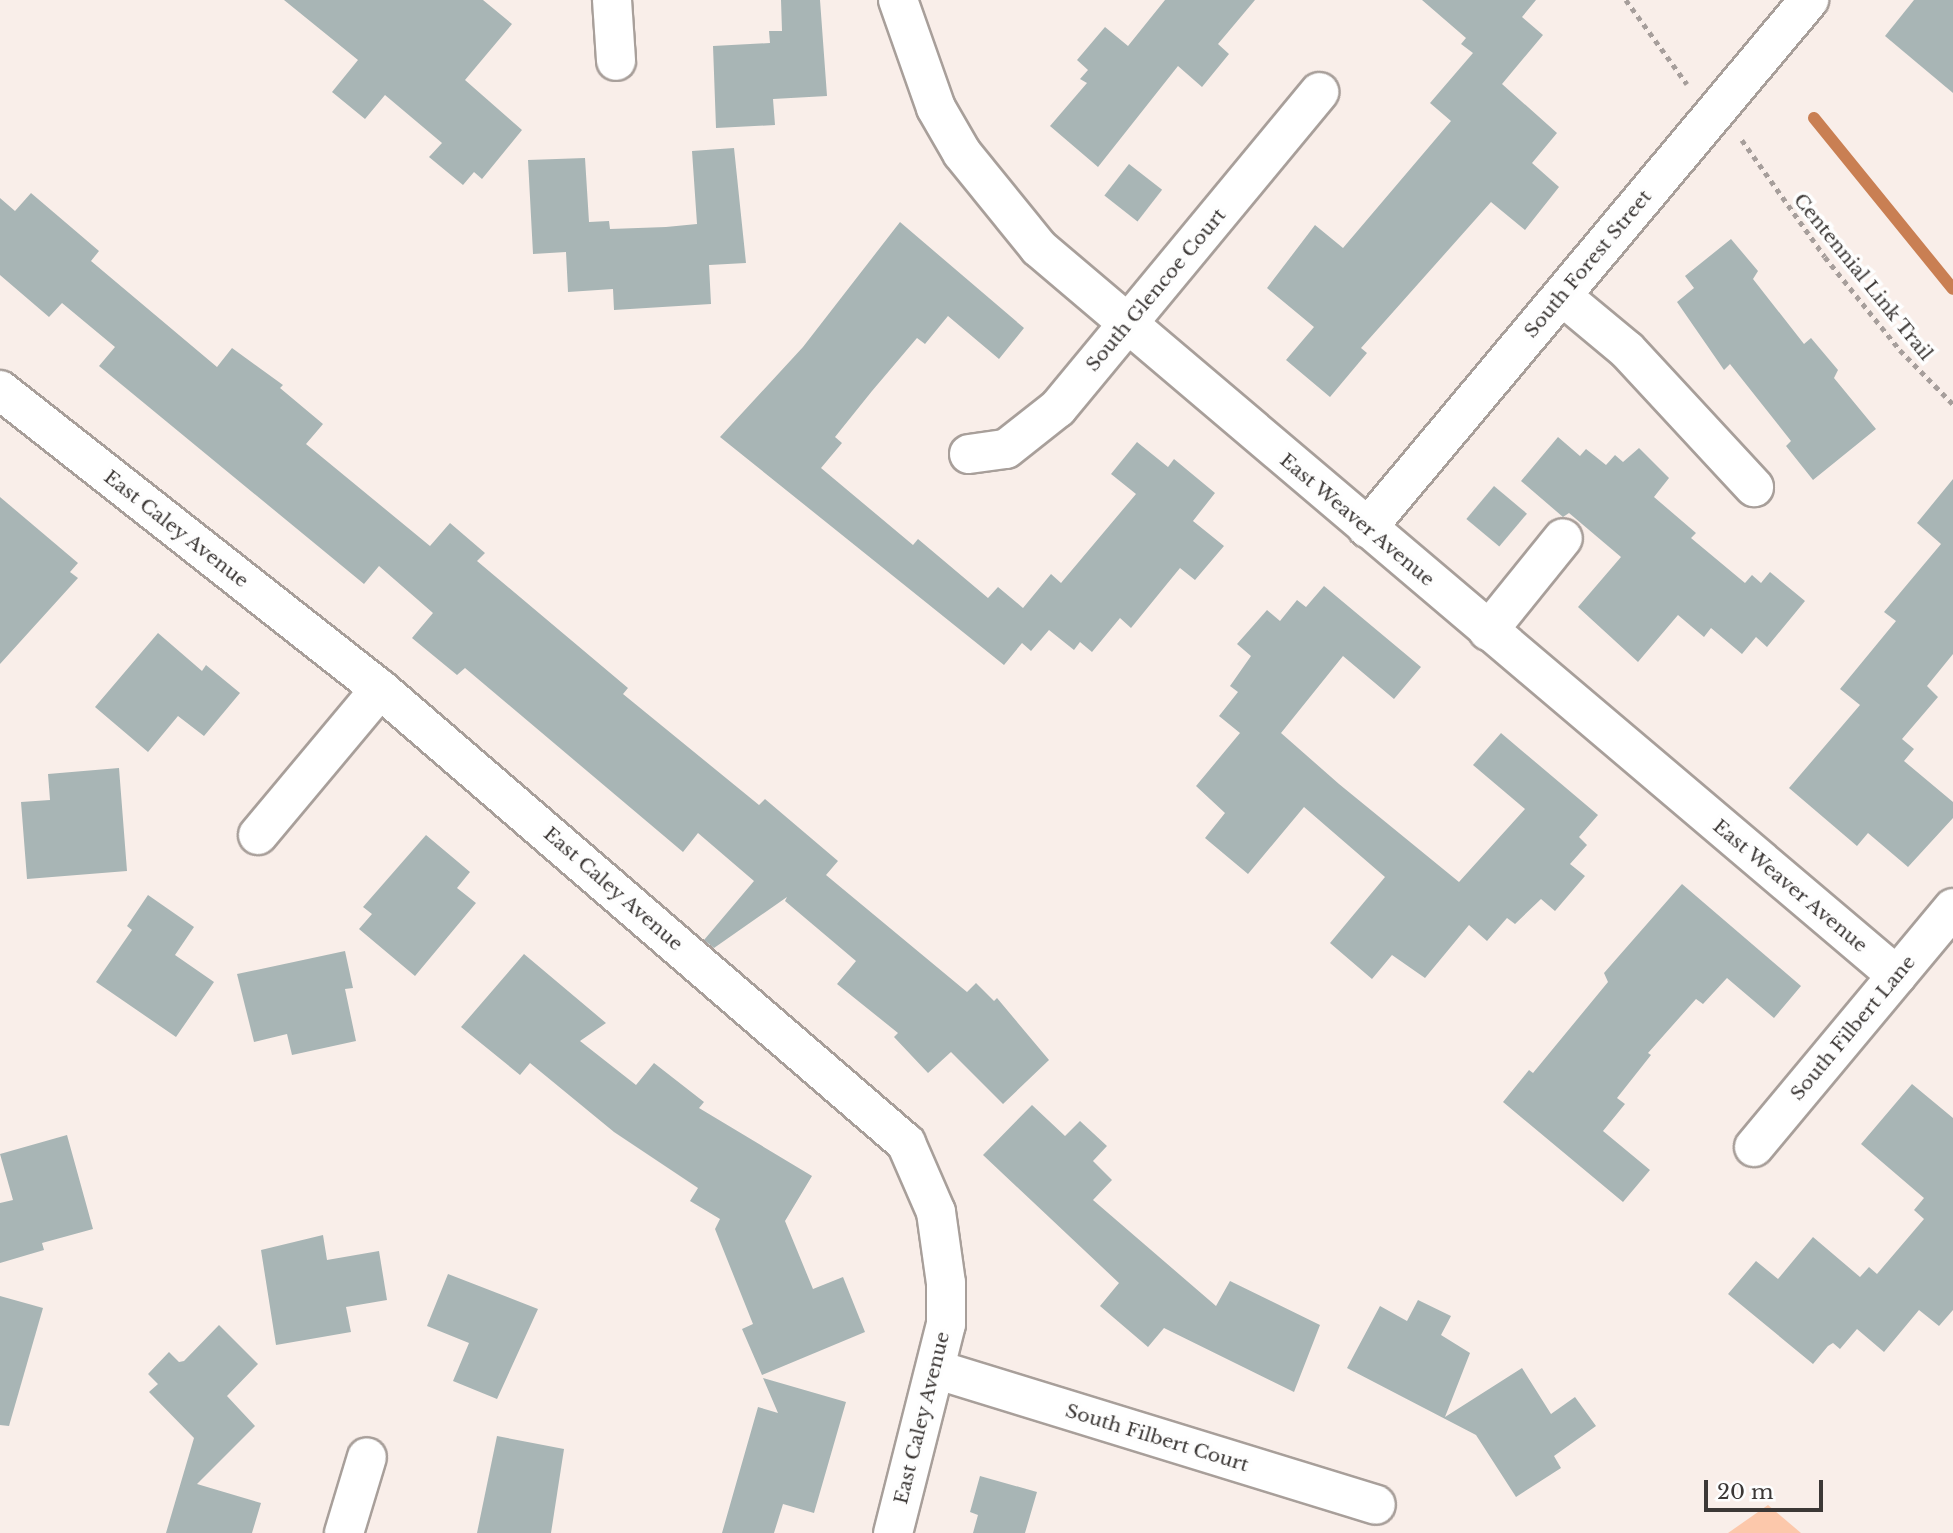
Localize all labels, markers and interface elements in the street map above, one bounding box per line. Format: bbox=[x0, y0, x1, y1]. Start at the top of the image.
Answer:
street label: South Forest Street bbox=[1520, 186, 1656, 342]
street label: Centennial Link Trail bbox=[1788, 189, 1938, 365]
street label: South Glencoe Court bbox=[1081, 204, 1231, 376]
street label: East Weaver Avenue bbox=[1274, 448, 1440, 592]
street label: East Caley Avenue bbox=[99, 465, 253, 593]
street label: East Weaver Avenue bbox=[1707, 814, 1873, 958]
street label: East Caley Avenue bbox=[538, 822, 688, 956]
street label: South Filbert Lane bbox=[1786, 951, 1920, 1105]
street label: East Caley Avenue bbox=[889, 1329, 955, 1507]
street label: South Filbert Court bbox=[1063, 1399, 1251, 1477]
scale bar bbox=[1708, 1466, 1827, 1510]
text: 20 m bbox=[1717, 1479, 1774, 1505]

